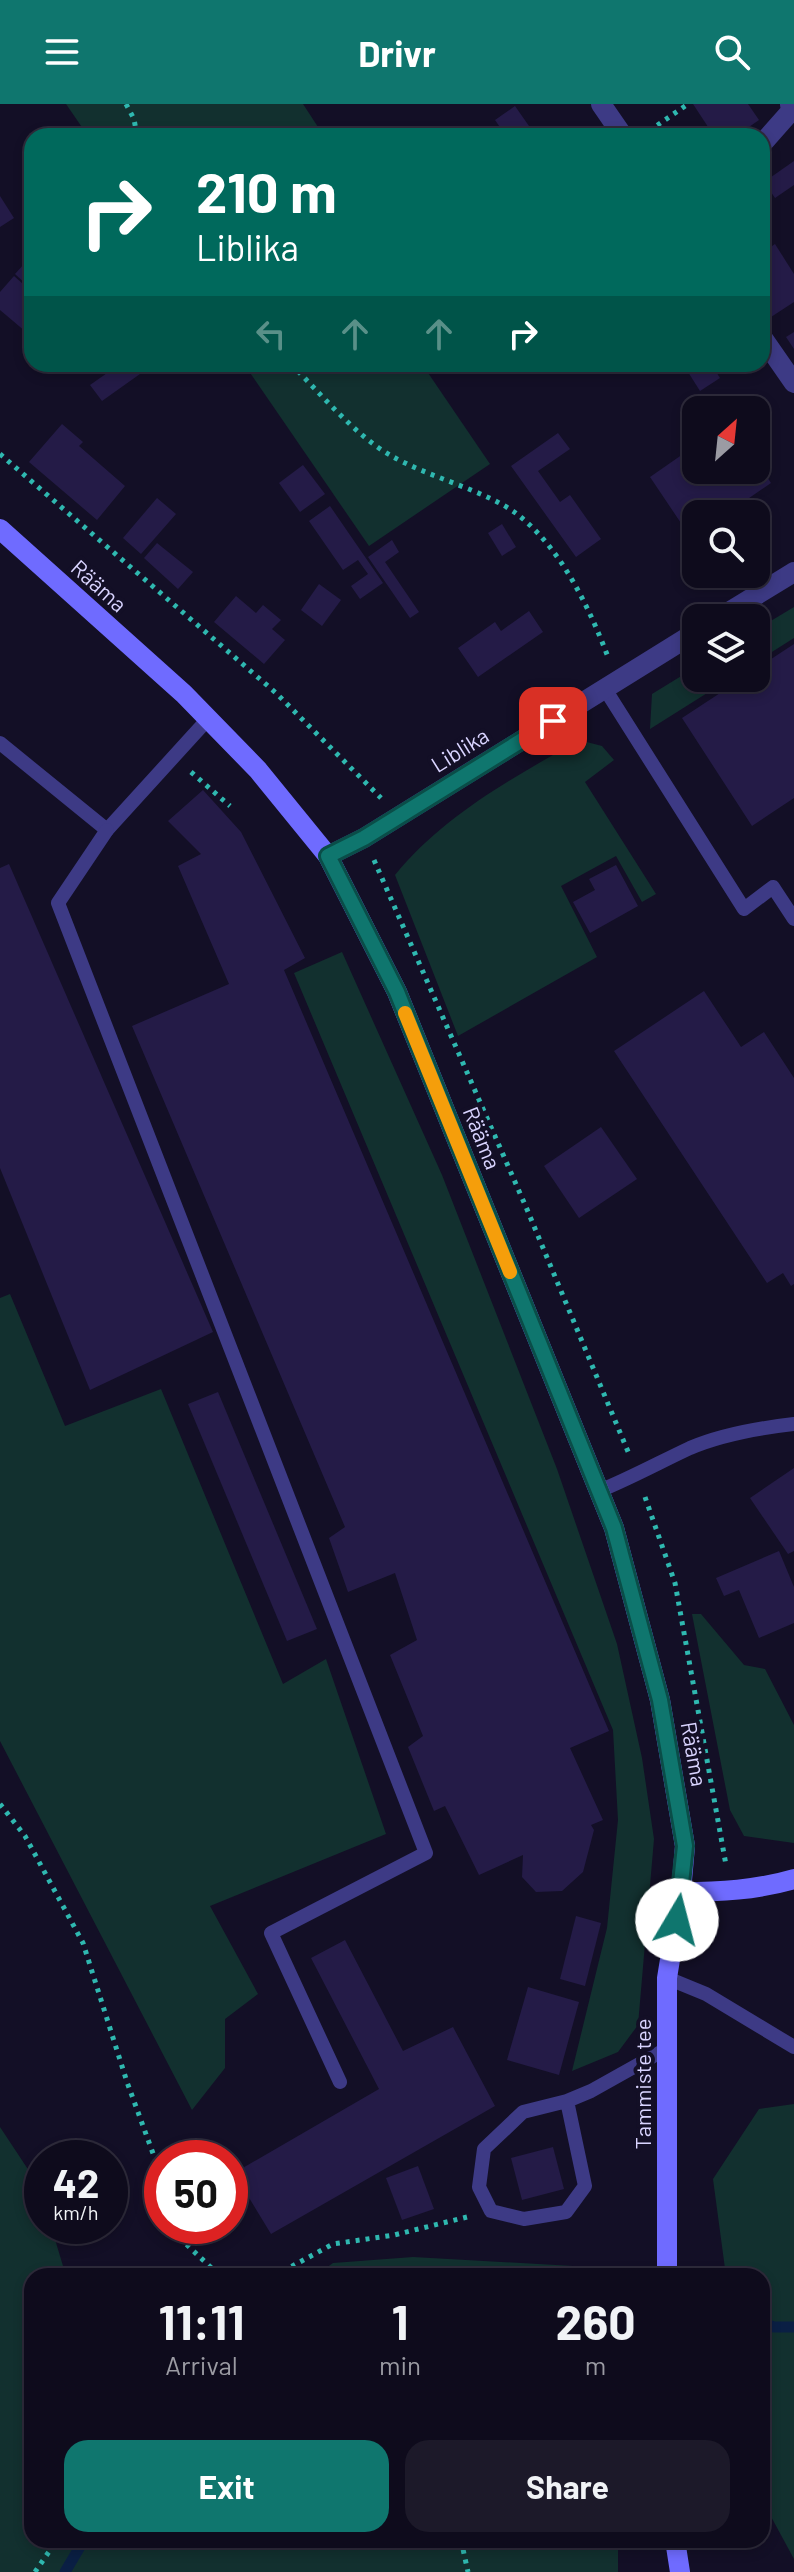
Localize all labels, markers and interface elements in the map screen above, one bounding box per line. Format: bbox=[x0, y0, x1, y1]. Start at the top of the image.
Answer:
icon: menu bbox=[40, 30, 84, 74]
icon: search bbox=[710, 30, 754, 74]
text: Drivr bbox=[358, 31, 436, 74]
text: 210 m bbox=[196, 157, 337, 224]
icon: right bbox=[64, 160, 168, 264]
text: Liblika bbox=[196, 225, 299, 268]
icon: left bbox=[249, 312, 293, 356]
icon: ahead bbox=[333, 312, 377, 356]
icon: ahead bbox=[417, 312, 461, 356]
icon: right bbox=[501, 312, 545, 356]
north arrow bbox=[682, 396, 770, 484]
map controls bbox=[682, 396, 770, 692]
button: search bbox=[682, 500, 770, 588]
street label: Rääma bbox=[67, 554, 133, 617]
button: layers bbox=[682, 604, 770, 692]
pin bbox=[519, 687, 587, 755]
icon: arrive bbox=[531, 699, 575, 743]
street label: Liblika bbox=[426, 721, 493, 777]
street label: Rääma bbox=[459, 1102, 507, 1173]
street label: Rääma bbox=[677, 1719, 713, 1788]
position arrow bbox=[635, 1878, 719, 1962]
street label: Tammiste tee bbox=[629, 2019, 655, 2149]
speed limit sign: 50 bbox=[144, 2140, 248, 2244]
text: 42 bbox=[53, 2158, 99, 2206]
text: km/h bbox=[53, 2200, 99, 2224]
text: 11:11 bbox=[158, 2292, 245, 2350]
text: 1 bbox=[392, 2292, 409, 2350]
text: 260 bbox=[556, 2292, 636, 2350]
text: Arrival bbox=[165, 2349, 238, 2380]
text: min bbox=[379, 2349, 421, 2380]
text: m bbox=[585, 2349, 606, 2380]
button: Exit bbox=[64, 2440, 389, 2532]
button: Share bbox=[405, 2440, 730, 2532]

